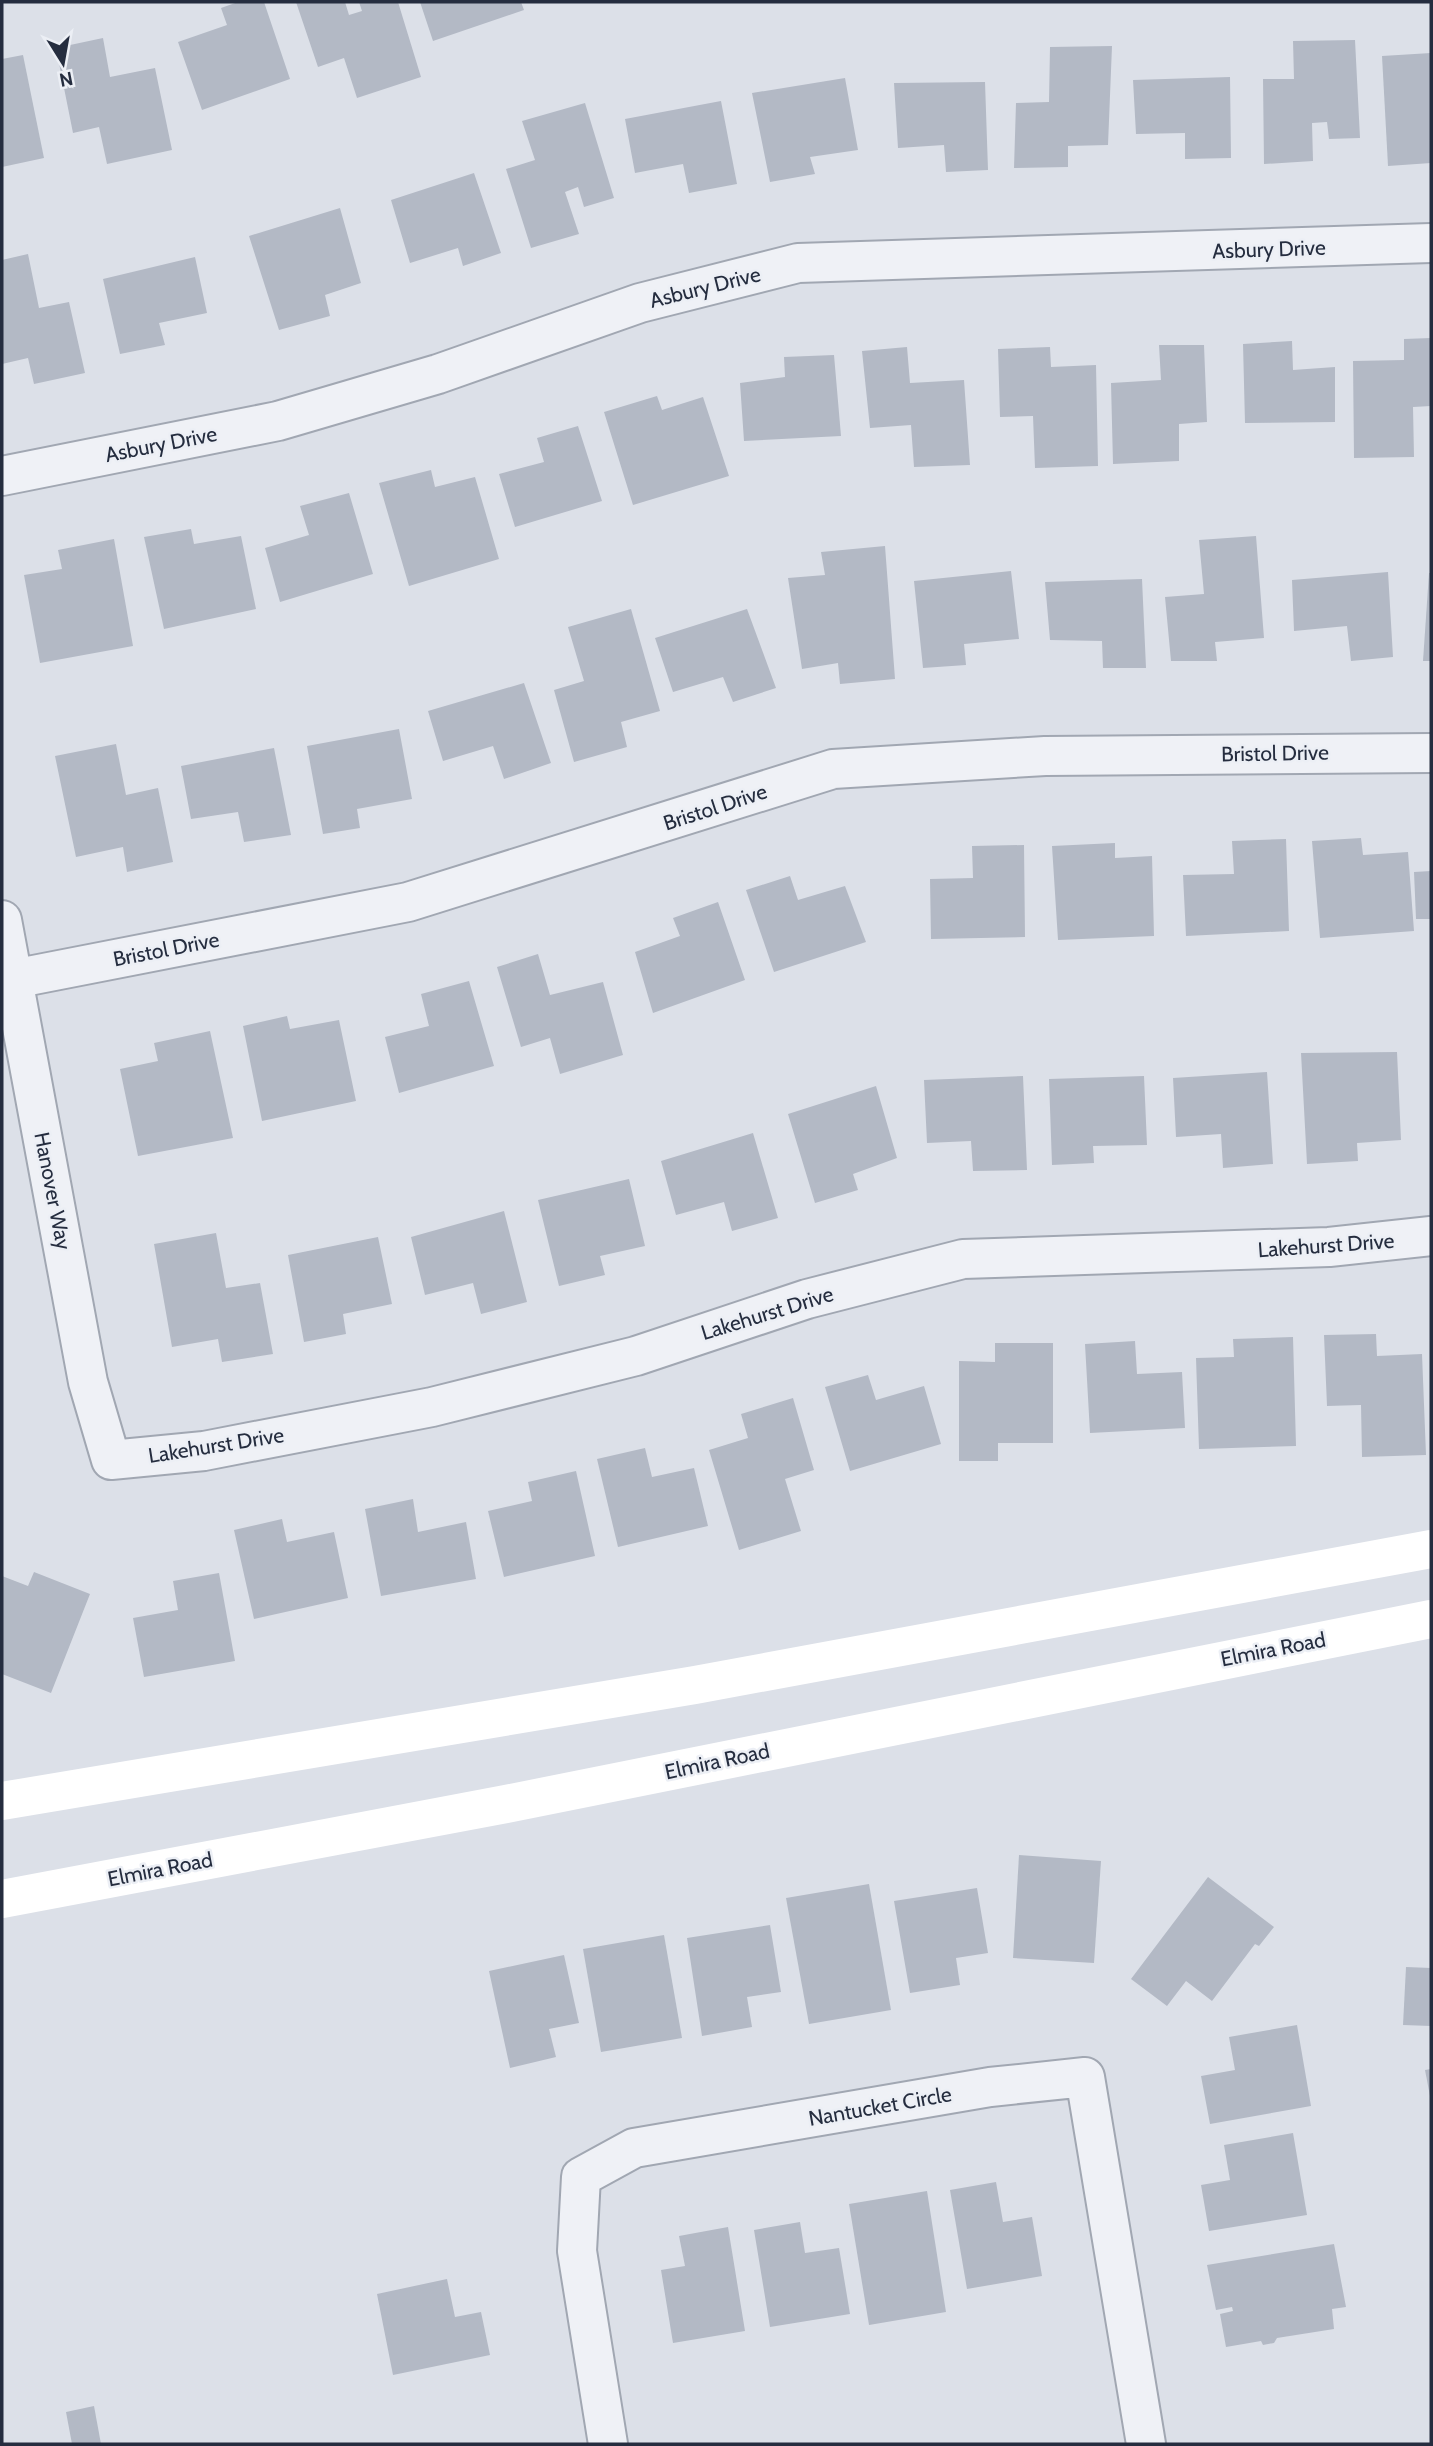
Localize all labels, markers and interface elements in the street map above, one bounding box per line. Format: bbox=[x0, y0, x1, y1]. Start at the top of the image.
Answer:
north arrow bbox=[28, 28, 98, 98]
text: N bbox=[57, 67, 75, 92]
street label: Asbury Drive bbox=[1212, 235, 1326, 263]
street label: Asbury Drive bbox=[647, 261, 763, 313]
street label: Asbury Drive bbox=[103, 421, 219, 467]
street label: Bristol Drive bbox=[1221, 740, 1329, 766]
street label: Bristol Drive bbox=[660, 778, 770, 836]
street label: Bristol Drive bbox=[111, 926, 221, 972]
street label: Hanover Way bbox=[29, 1130, 77, 1252]
street label: Lakehurst Drive bbox=[1257, 1228, 1395, 1262]
street label: Lakehurst Drive bbox=[698, 1281, 836, 1345]
street label: Lakehurst Drive bbox=[146, 1422, 286, 1468]
street label: Elmira Road bbox=[1218, 1627, 1328, 1671]
street label: Elmira Road bbox=[662, 1738, 772, 1784]
street label: Elmira Road bbox=[105, 1847, 215, 1891]
street label: Nantucket Circle bbox=[806, 2081, 954, 2131]

